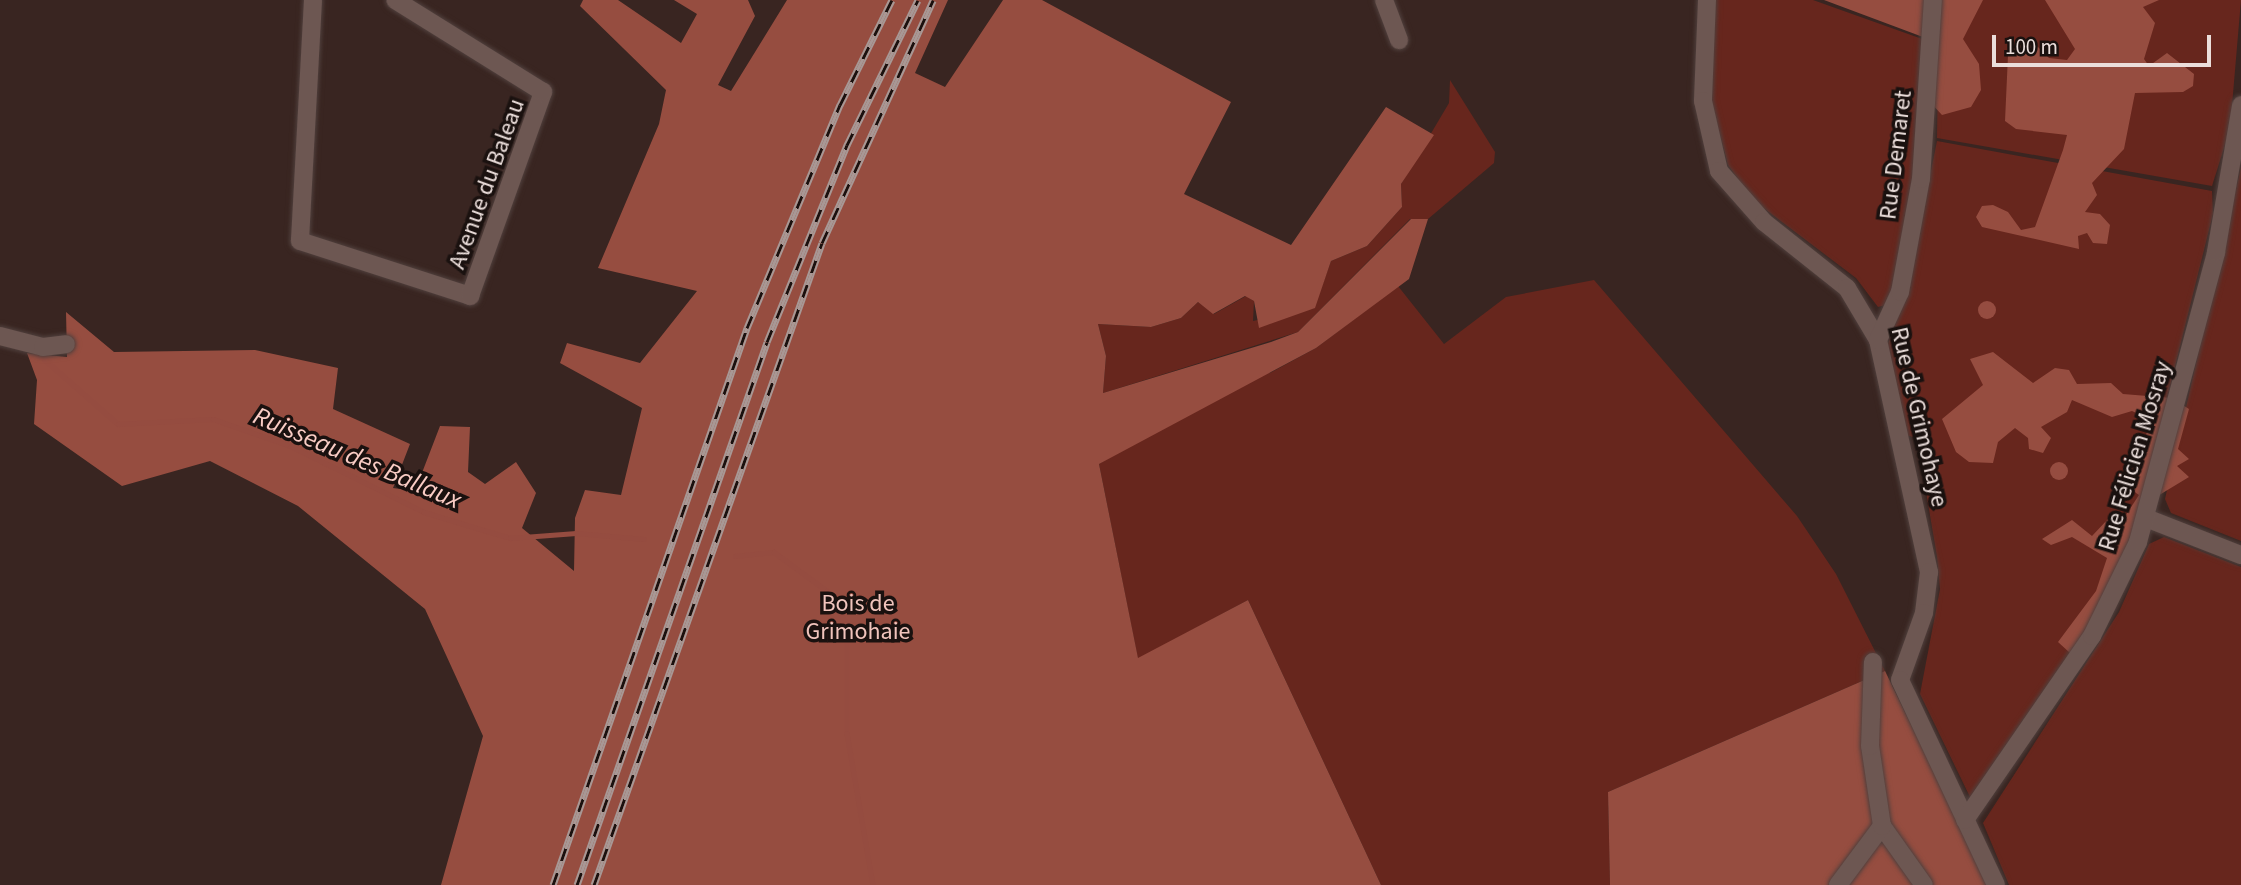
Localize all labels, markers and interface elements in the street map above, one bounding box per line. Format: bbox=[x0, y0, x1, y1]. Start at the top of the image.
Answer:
scale bar bbox=[1996, 21, 2215, 65]
text: 100 m bbox=[2005, 32, 2058, 62]
street label: Rue Demaret bbox=[1874, 89, 1918, 221]
street label: Avenue du Baleau bbox=[443, 95, 531, 273]
street label: Rue de Grimohaye bbox=[1884, 324, 1954, 510]
street label: Rue Félicien Mosray bbox=[2092, 358, 2178, 554]
water label: Ruisseau des Ballaux bbox=[248, 400, 466, 516]
park label: Bois de Grimohaie bbox=[806, 590, 910, 646]

